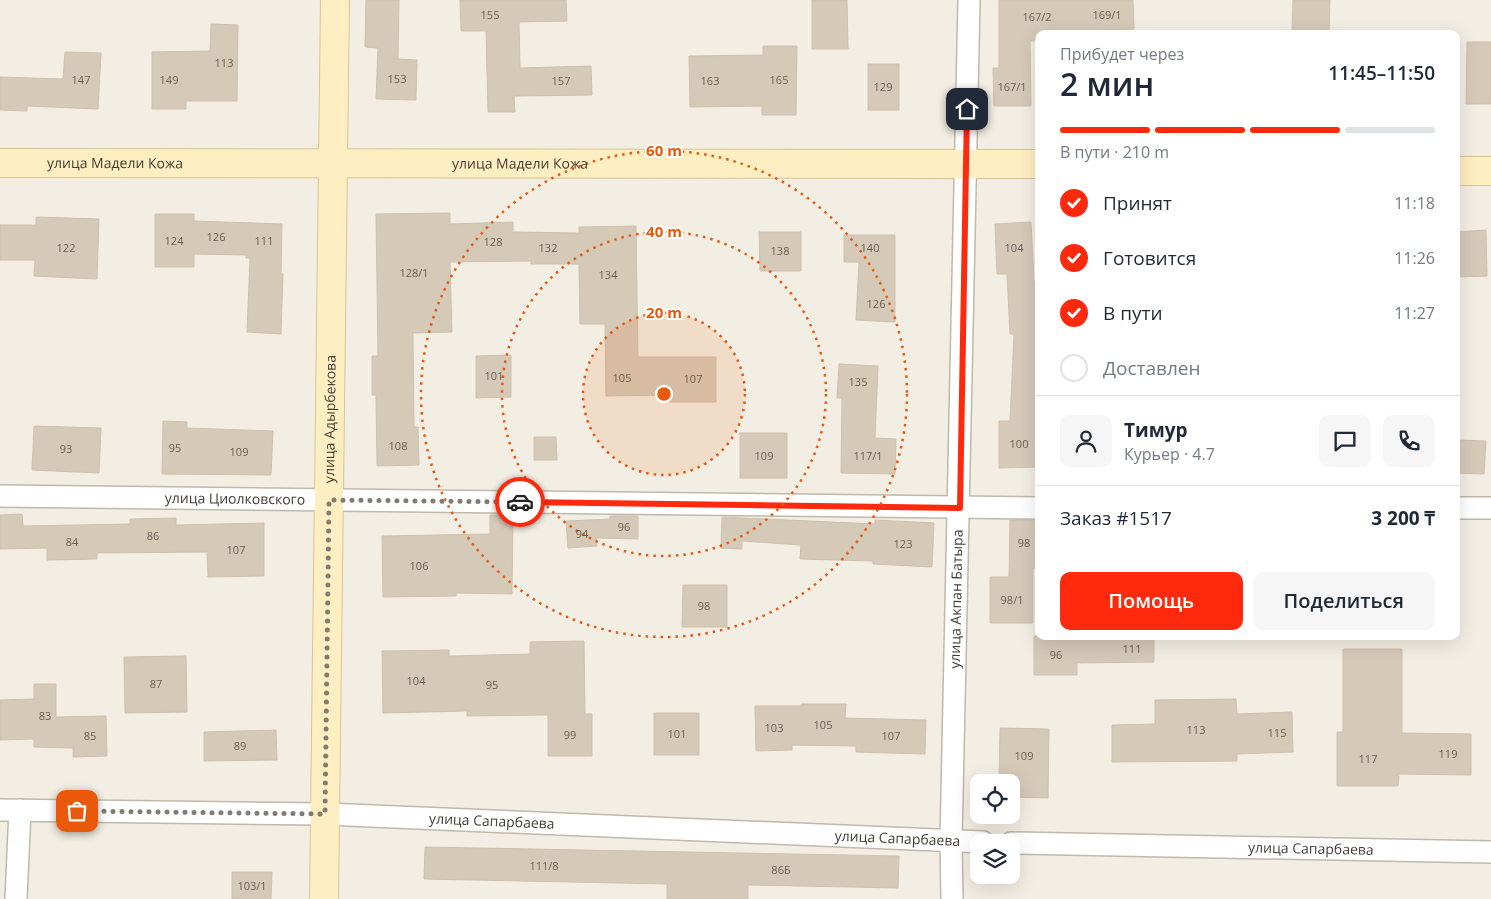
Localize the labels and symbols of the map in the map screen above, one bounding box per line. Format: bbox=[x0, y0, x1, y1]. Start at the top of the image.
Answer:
house number: 155 bbox=[481, 7, 499, 22]
house number: 169/1 bbox=[1092, 7, 1122, 22]
house number: 167/2 bbox=[1022, 9, 1052, 24]
house number: 113 bbox=[215, 55, 233, 70]
house number: 153 bbox=[388, 71, 406, 86]
house number: 147 bbox=[72, 72, 90, 87]
house number: 149 bbox=[160, 72, 178, 87]
house number: 165 bbox=[770, 72, 788, 87]
house number: 157 bbox=[552, 73, 570, 88]
house number: 163 bbox=[701, 73, 719, 88]
house number: 129 bbox=[874, 79, 892, 94]
house number: 167/1 bbox=[997, 79, 1027, 94]
pin bbox=[946, 88, 988, 130]
text: 60 m bbox=[646, 140, 682, 160]
street label: улица Мадели Кожа bbox=[47, 153, 183, 172]
street label: улица Мадели Кожа bbox=[452, 153, 588, 173]
text: 40 m bbox=[646, 221, 682, 241]
house number: 126 bbox=[207, 229, 225, 244]
house number: 124 bbox=[165, 233, 184, 248]
house number: 111 bbox=[255, 233, 273, 248]
house number: 128 bbox=[484, 234, 502, 249]
house number: 122 bbox=[57, 240, 75, 255]
house number: 132 bbox=[539, 240, 557, 255]
house number: 140 bbox=[861, 240, 879, 255]
house number: 104 bbox=[1005, 240, 1024, 255]
house number: 138 bbox=[771, 243, 789, 258]
house number: 128/1 bbox=[399, 265, 429, 280]
house number: 134 bbox=[599, 267, 618, 282]
house number: 126 bbox=[867, 296, 885, 311]
text: 20 m bbox=[646, 302, 682, 322]
street label: улица Адырбекова bbox=[319, 355, 340, 483]
house number: 101 bbox=[485, 368, 503, 383]
house number: 105 bbox=[613, 370, 631, 385]
house number: 107 bbox=[684, 371, 702, 386]
house number: 135 bbox=[849, 374, 867, 389]
centre of rings bbox=[655, 385, 673, 403]
house number: 100 bbox=[1010, 436, 1028, 451]
house number: 108 bbox=[389, 438, 407, 453]
house number: 95 bbox=[169, 440, 181, 455]
house number: 93 bbox=[60, 441, 72, 456]
house number: 109 bbox=[230, 444, 248, 459]
house number: 109 bbox=[755, 448, 773, 463]
house number: 117/1 bbox=[853, 448, 883, 463]
courier bbox=[495, 477, 545, 527]
street label: улица Циолковского bbox=[165, 488, 305, 509]
house number: 96 bbox=[618, 519, 630, 534]
house number: 94 bbox=[576, 526, 589, 541]
house number: 86 bbox=[147, 528, 159, 543]
street label: улица Акпан Батыра bbox=[945, 529, 967, 669]
house number: 84 bbox=[66, 534, 79, 549]
house number: 98 bbox=[1018, 535, 1030, 550]
house number: 123 bbox=[894, 536, 912, 551]
house number: 107 bbox=[227, 542, 245, 557]
house number: 106 bbox=[410, 558, 428, 573]
house number: 98/1 bbox=[1001, 592, 1023, 607]
house number: 98 bbox=[698, 598, 710, 613]
house number: 111 bbox=[1123, 641, 1141, 656]
house number: 96 bbox=[1050, 647, 1062, 662]
house number: 104 bbox=[407, 673, 426, 688]
house number: 87 bbox=[150, 676, 162, 691]
house number: 95 bbox=[486, 677, 498, 692]
house number: 83 bbox=[39, 708, 51, 723]
house number: 105 bbox=[814, 717, 832, 732]
house number: 103 bbox=[765, 720, 783, 735]
house number: 113 bbox=[1187, 722, 1205, 737]
house number: 115 bbox=[1268, 725, 1286, 740]
house number: 101 bbox=[668, 726, 686, 741]
house number: 99 bbox=[564, 727, 576, 742]
house number: 85 bbox=[84, 728, 96, 743]
house number: 107 bbox=[882, 728, 900, 743]
house number: 89 bbox=[234, 738, 246, 753]
house number: 119 bbox=[1439, 746, 1457, 761]
house number: 109 bbox=[1015, 748, 1033, 763]
house number: 117 bbox=[1359, 751, 1377, 766]
pin bbox=[56, 790, 98, 832]
street label: улица Сапарбаева bbox=[429, 808, 555, 833]
street label: улица Сапарбаева bbox=[834, 826, 961, 850]
street label: улица Сапарбаева bbox=[1248, 837, 1374, 859]
house number: 111/8 bbox=[529, 858, 559, 873]
house number: 86Б bbox=[771, 862, 791, 877]
house number: 103/1 bbox=[237, 878, 267, 893]

